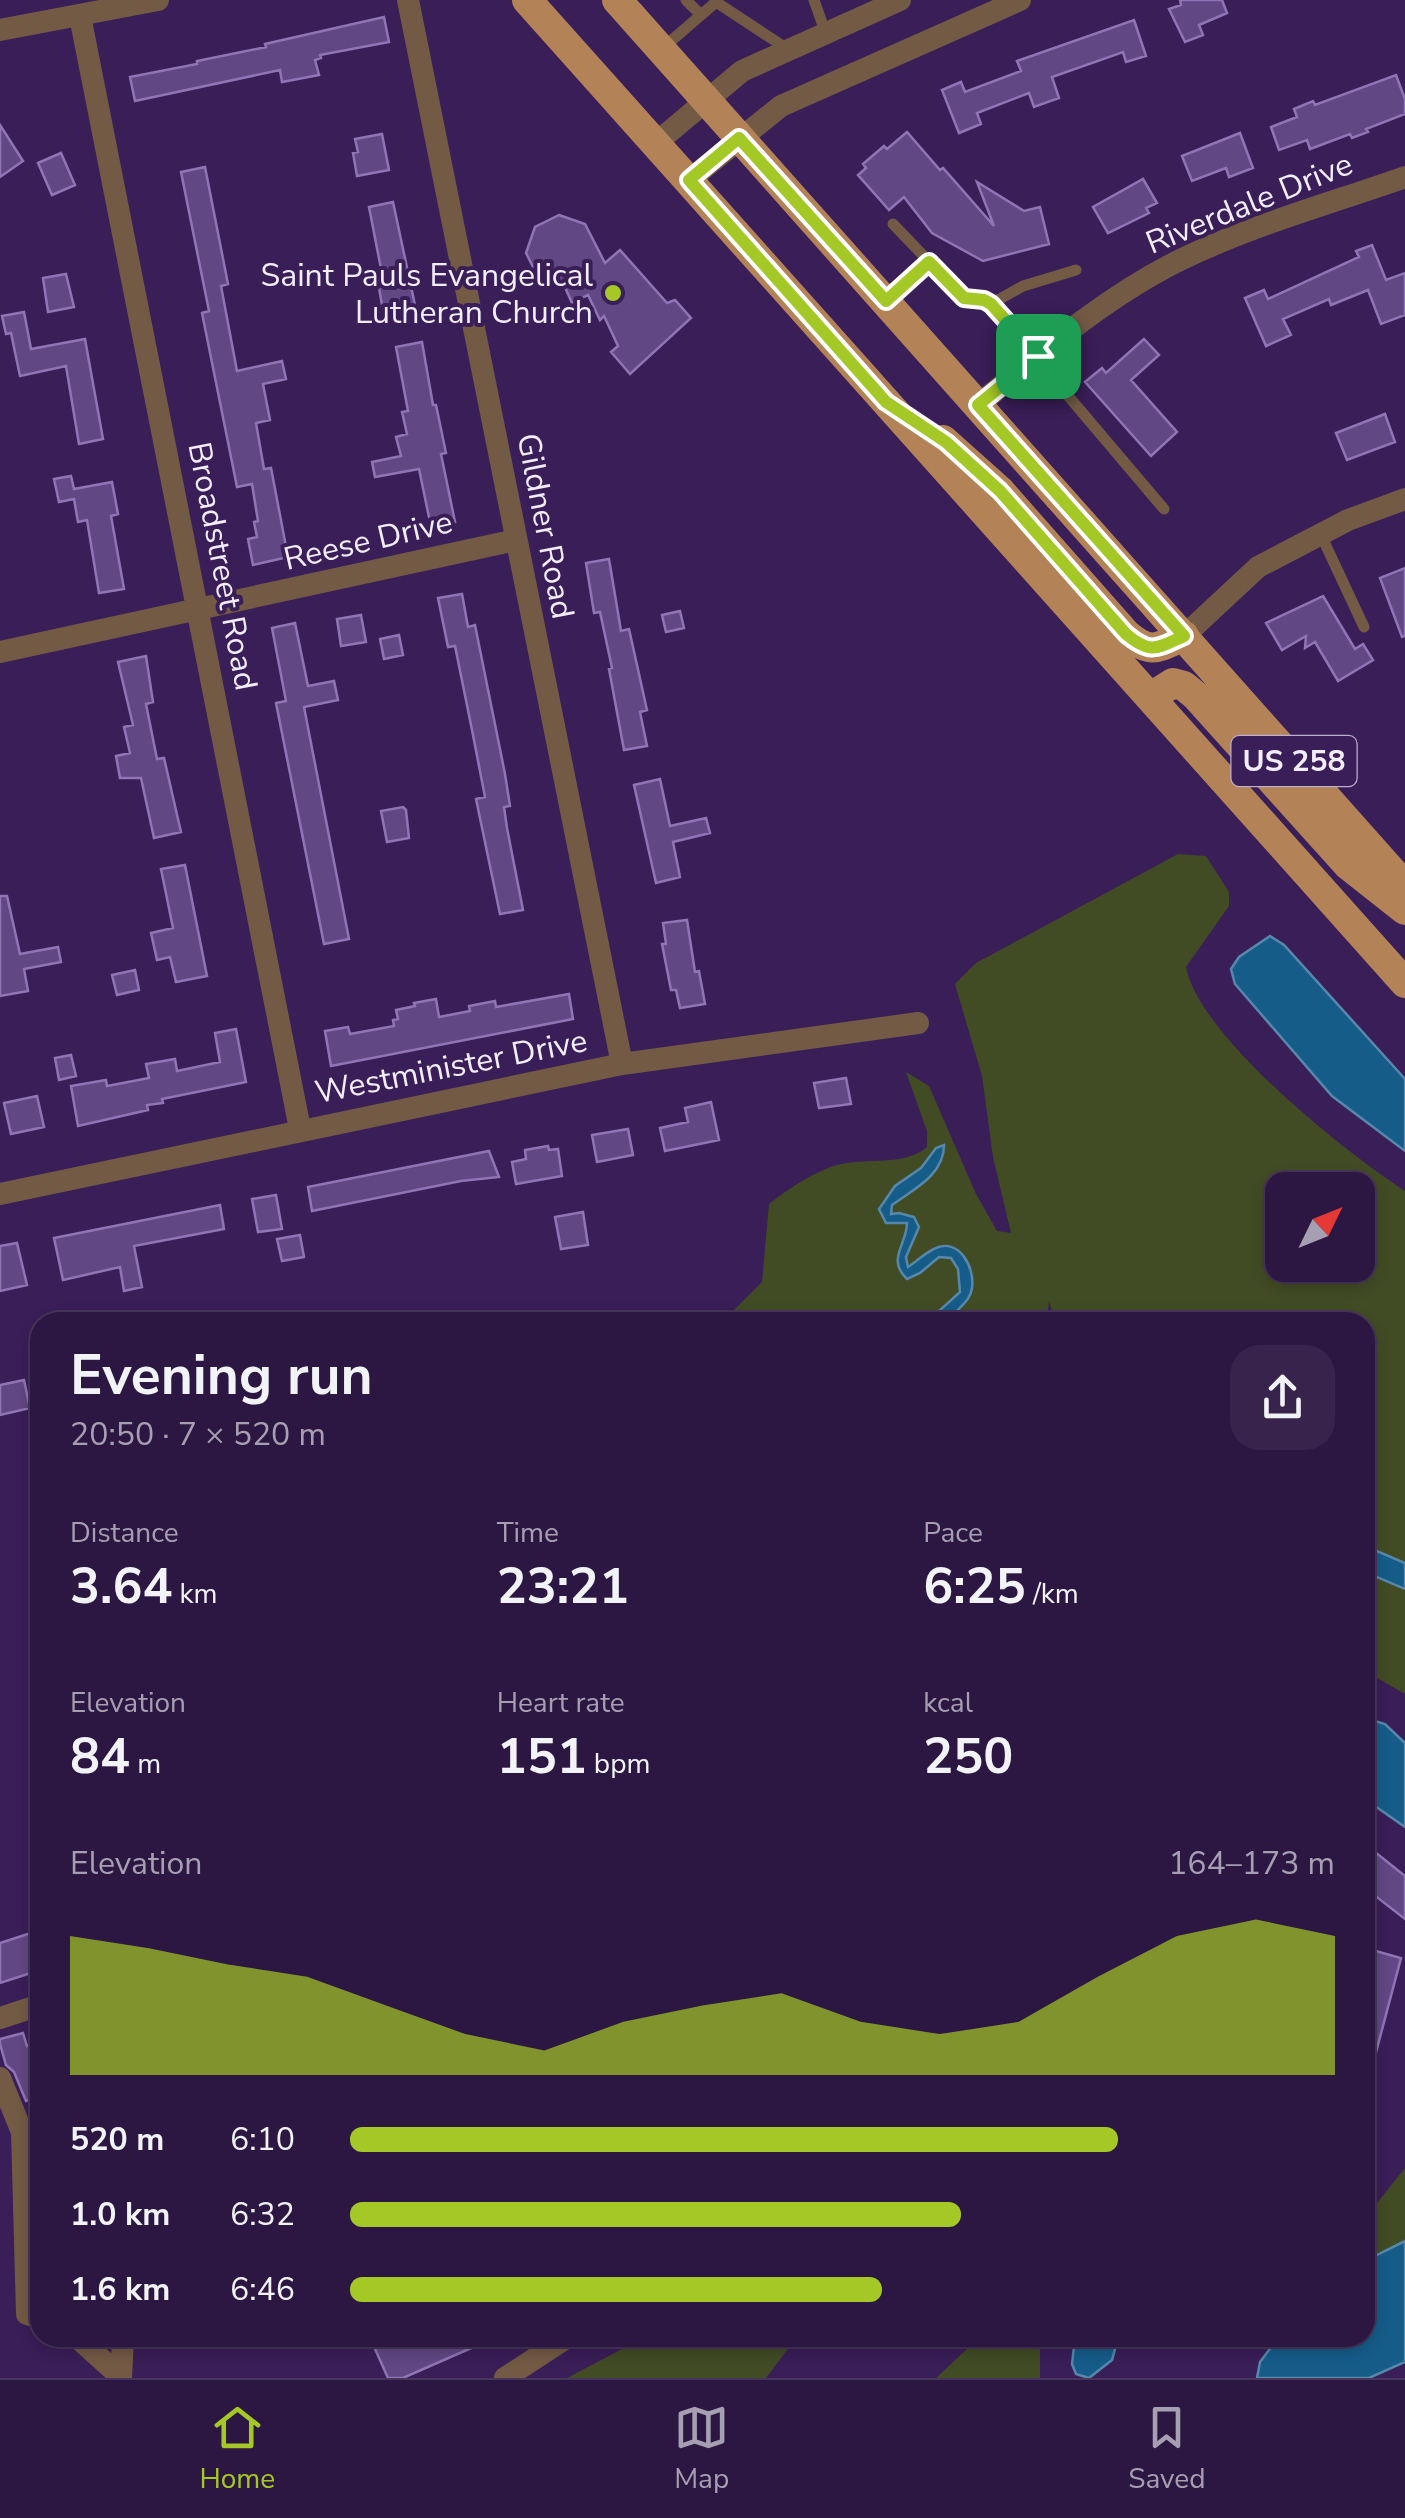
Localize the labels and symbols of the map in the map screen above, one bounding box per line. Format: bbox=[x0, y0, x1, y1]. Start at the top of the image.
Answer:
street label: Riverdale Drive bbox=[1139, 142, 1359, 264]
place label: Saint Pauls Evangelical Lutheran Church bbox=[261, 254, 594, 334]
marker: Saint Pauls Evangelical Lutheran Church bbox=[602, 282, 624, 304]
pin bbox=[996, 314, 1081, 399]
street label: Gildner Road bbox=[506, 430, 585, 622]
street label: Broadstreet Road bbox=[177, 438, 268, 694]
street label: Reese Drive bbox=[280, 500, 457, 581]
road number: US 258 bbox=[1232, 736, 1356, 786]
street label: Westminister Drive bbox=[311, 1019, 591, 1114]
north arrow bbox=[1265, 1172, 1375, 1282]

